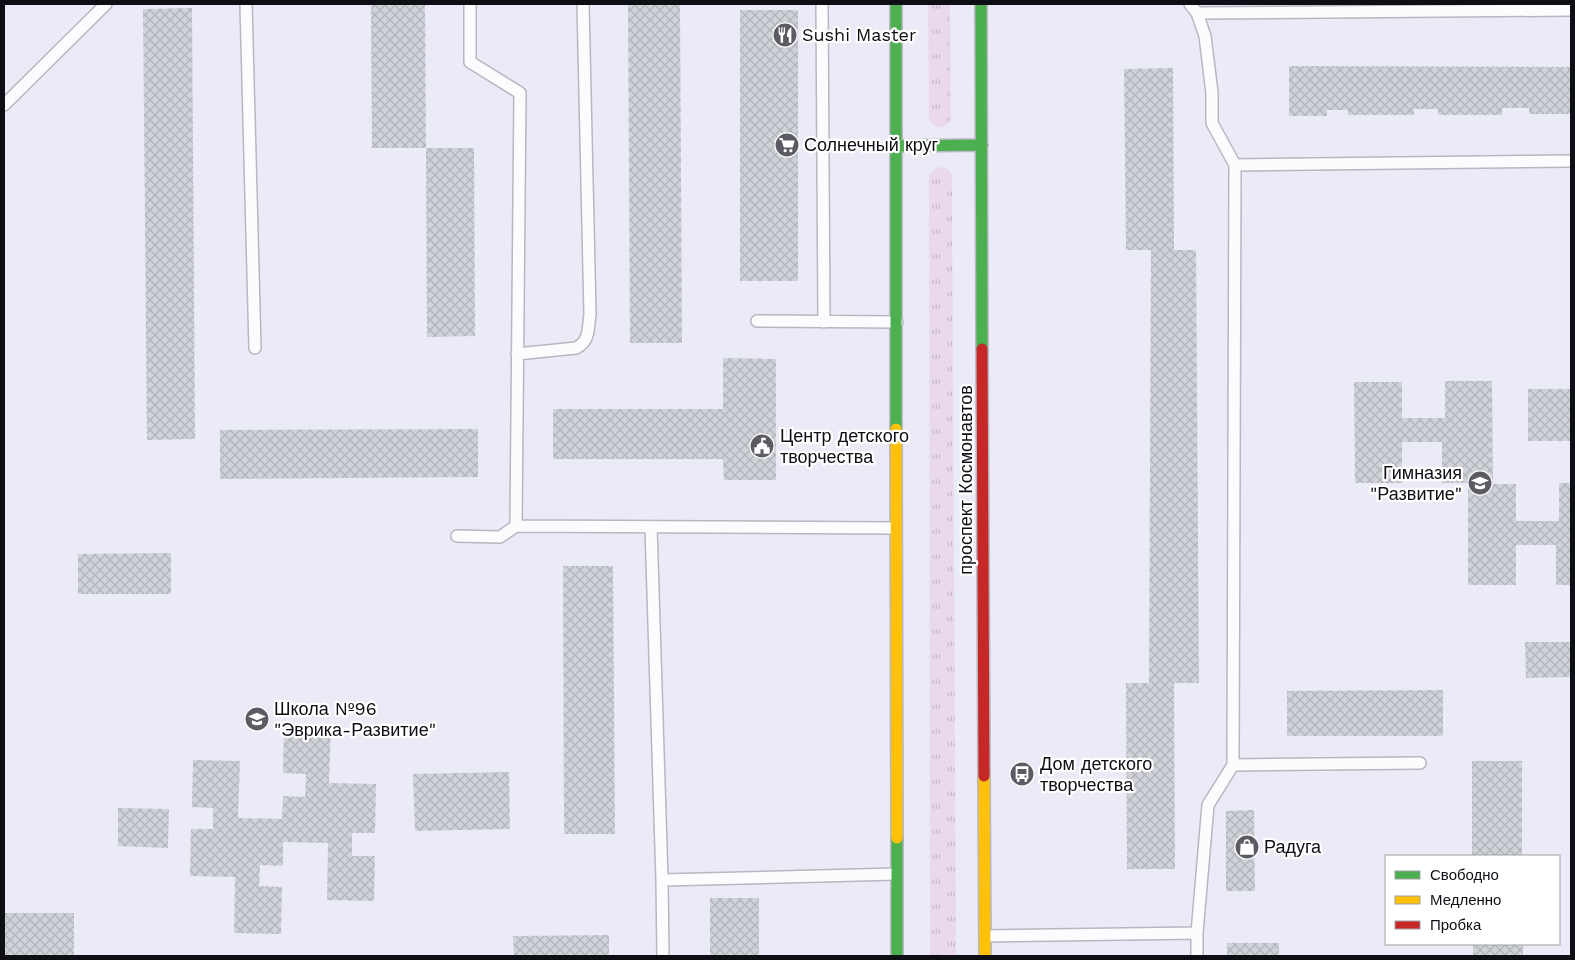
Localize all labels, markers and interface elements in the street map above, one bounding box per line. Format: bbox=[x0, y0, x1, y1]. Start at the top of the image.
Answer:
restaurant icon: Sushi Master bbox=[772, 22, 798, 48]
place label: Sushi Master bbox=[802, 24, 916, 45]
supermarket icon: Солнечный круг bbox=[774, 132, 800, 158]
place label: Солнечный круг bbox=[804, 134, 939, 155]
street label: проспект Космонавтов bbox=[955, 385, 976, 575]
place label: Центр детского творчества bbox=[780, 425, 909, 467]
public building icon: Центр детского творчества bbox=[749, 433, 775, 459]
place label: Гимназия "Развитие" bbox=[1370, 462, 1462, 504]
school or university icon: Гимназия "Развитие" bbox=[1467, 470, 1493, 496]
place label: Школа №96 "Эврика-Развитие" bbox=[274, 698, 436, 740]
school or university icon: Школа №96 "Эврика-Развитие" bbox=[244, 706, 270, 732]
place label: Дом детского творчества bbox=[1040, 753, 1152, 795]
bus stop icon: Дом детского творчества bbox=[1009, 761, 1035, 787]
shop icon: Радуга bbox=[1234, 834, 1260, 860]
place label: Радуга bbox=[1264, 836, 1322, 857]
legend bbox=[1385, 855, 1560, 945]
text: Свободно bbox=[1430, 866, 1499, 884]
text: Медленно bbox=[1430, 891, 1501, 909]
text: Пробка bbox=[1430, 916, 1482, 934]

